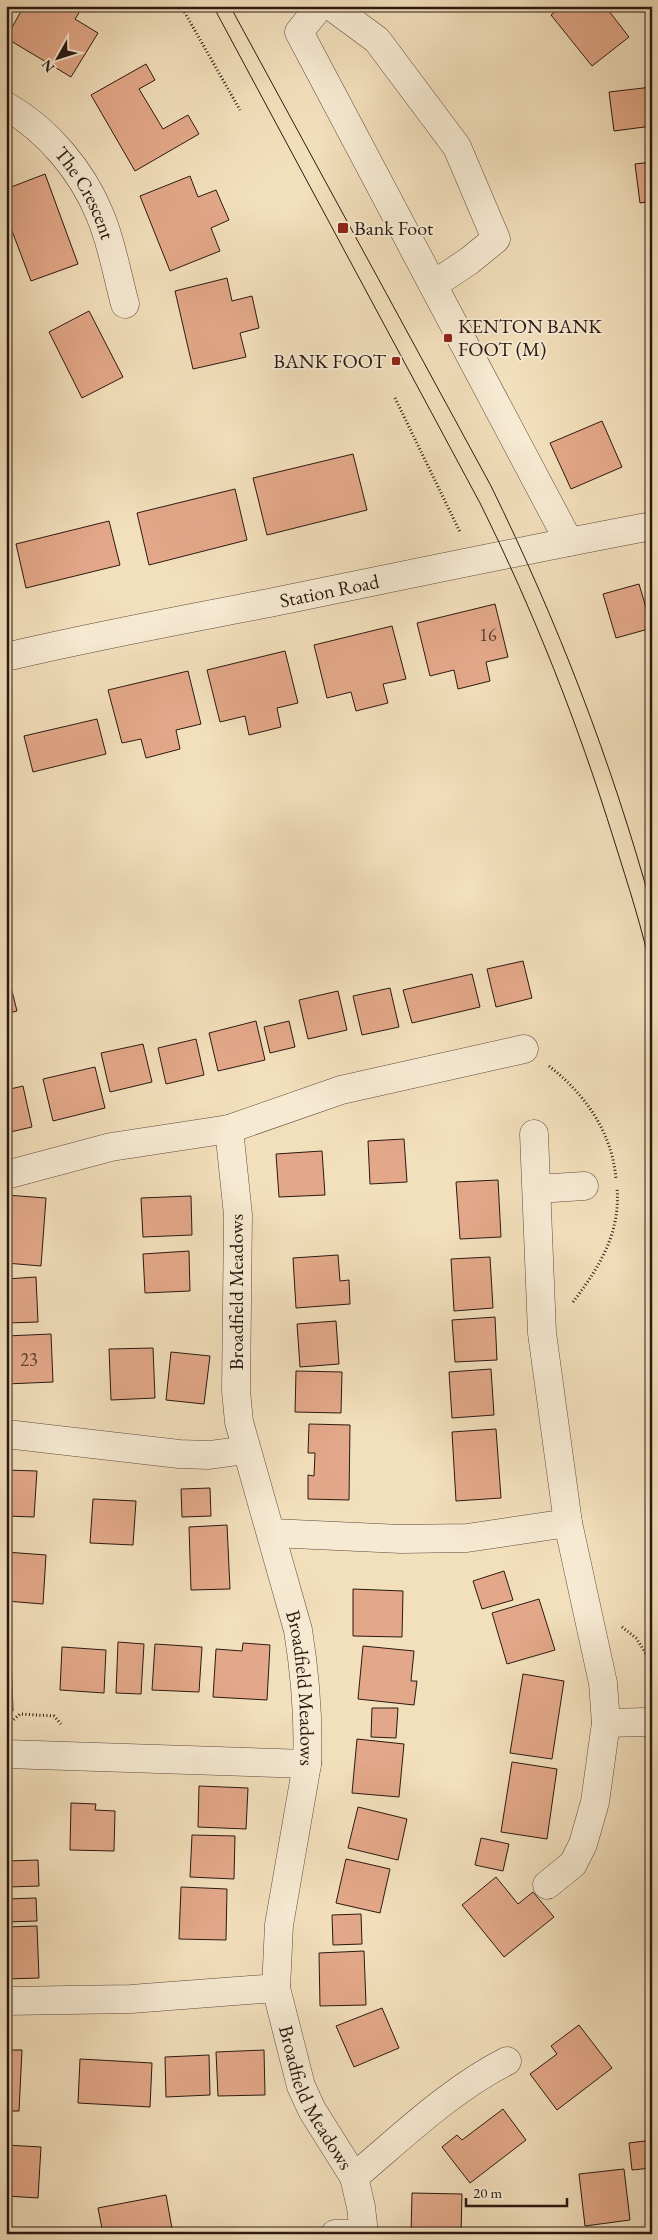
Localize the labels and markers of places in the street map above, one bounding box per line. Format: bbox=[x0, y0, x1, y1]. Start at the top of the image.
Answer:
place label: Bank Foot bbox=[354, 215, 434, 241]
marker: Bank Foot bbox=[336, 221, 350, 235]
place label: KENTON BANK FOOT (M) bbox=[458, 313, 602, 362]
marker: KENTON BANK FOOT (M) bbox=[442, 332, 454, 344]
place label: BANK FOOT bbox=[273, 348, 387, 374]
marker: BANK FOOT bbox=[390, 355, 402, 367]

